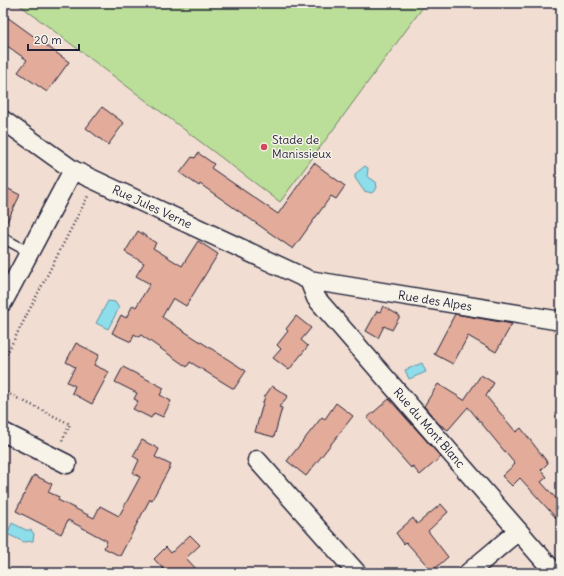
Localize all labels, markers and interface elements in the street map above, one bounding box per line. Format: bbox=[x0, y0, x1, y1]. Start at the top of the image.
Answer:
scale bar bbox=[28, 26, 79, 52]
text: 20 m bbox=[34, 32, 62, 47]
place label: Stade de Manissieux bbox=[272, 132, 331, 161]
marker: Stade de Manissieux bbox=[259, 142, 269, 152]
street label: Rue Jules Verne bbox=[110, 182, 194, 232]
street label: Rue des Alpes bbox=[397, 287, 473, 314]
street label: Rue du Mont Blanc bbox=[390, 385, 468, 471]

